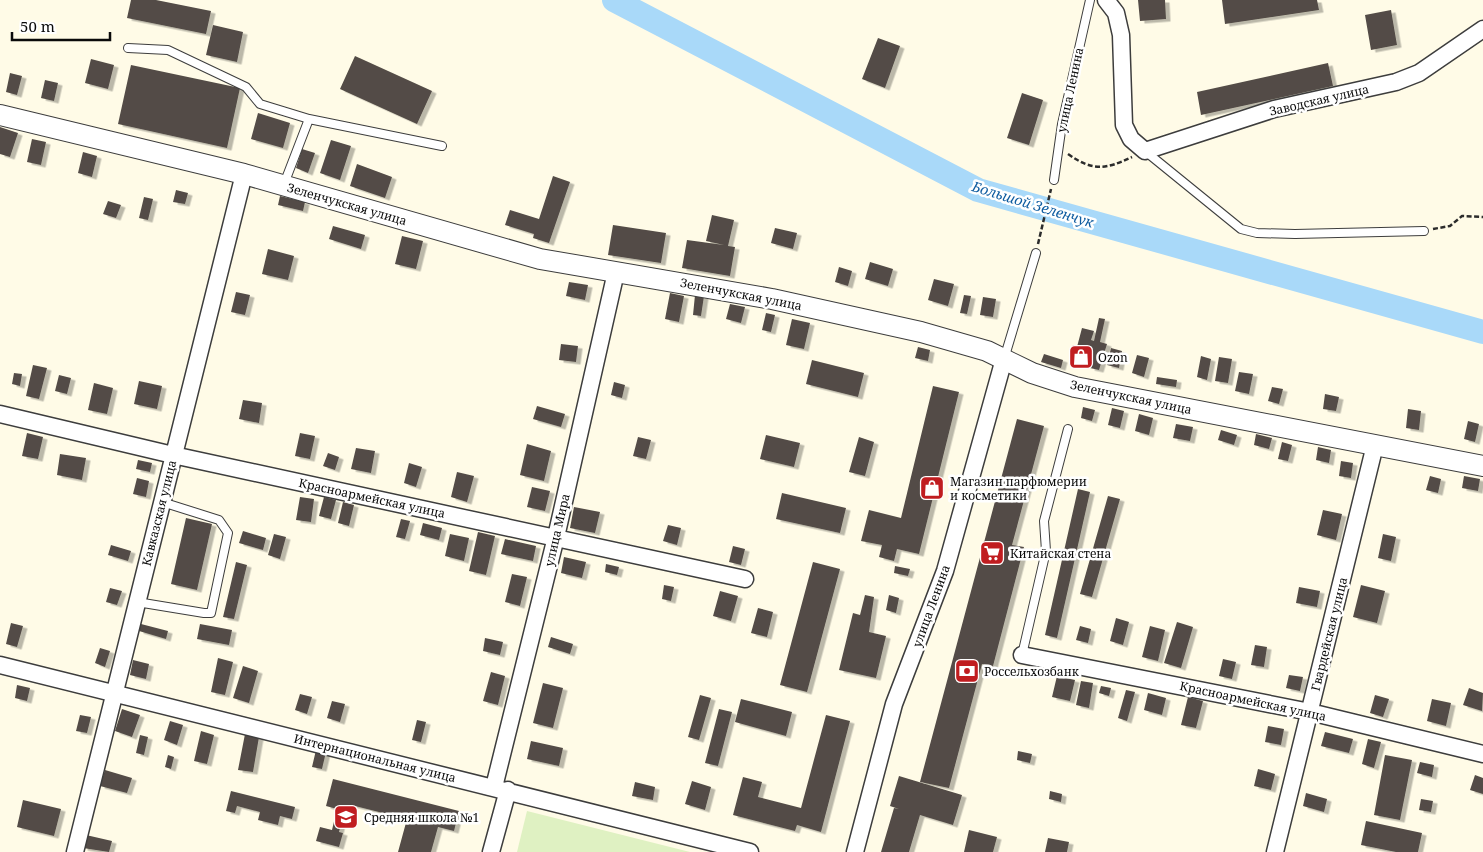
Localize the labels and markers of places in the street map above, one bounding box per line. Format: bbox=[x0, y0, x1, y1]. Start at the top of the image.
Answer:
shop icon: Ozon bbox=[1068, 344, 1094, 370]
place label: Ozon bbox=[1098, 349, 1128, 366]
place label: Магазин парфюмерии и косметики bbox=[950, 473, 1087, 504]
shop icon: Магазин парфюмерии и косметики bbox=[919, 475, 945, 501]
supermarket icon: Китайская стена bbox=[979, 540, 1005, 566]
place label: Китайская стена bbox=[1010, 545, 1111, 562]
bank icon: Россельхозбанк bbox=[954, 658, 980, 684]
place label: Россельхозбанк bbox=[984, 663, 1080, 680]
school or university icon: Средняя школа №1 bbox=[333, 804, 359, 830]
place label: Средняя школа №1 bbox=[364, 809, 479, 826]

